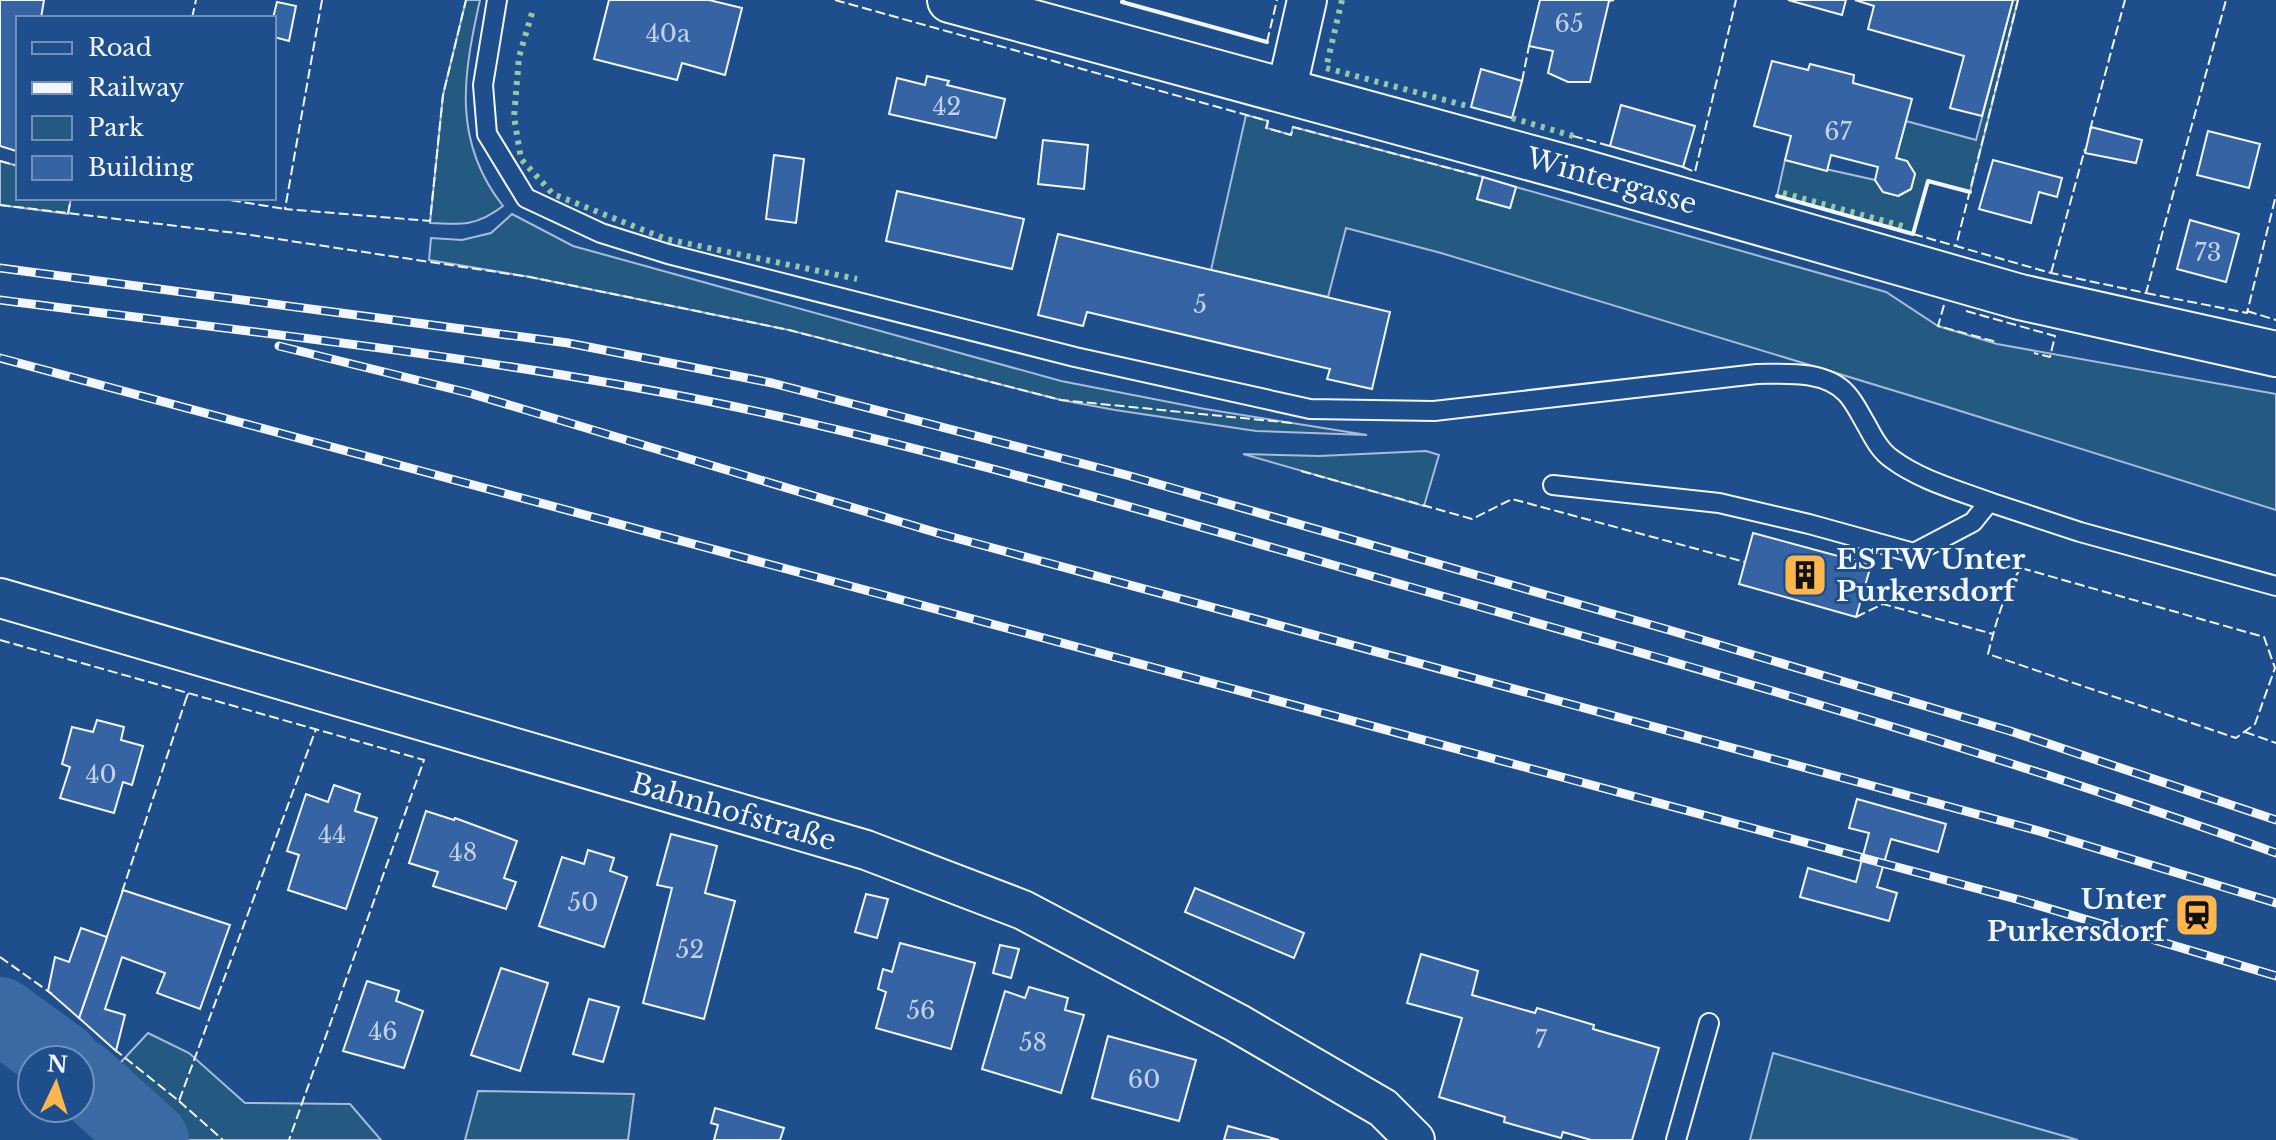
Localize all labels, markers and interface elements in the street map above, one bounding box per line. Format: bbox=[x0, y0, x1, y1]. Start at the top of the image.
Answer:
house number: 65 bbox=[1554, 9, 1584, 38]
legend bbox=[16, 16, 276, 200]
house number: 40a bbox=[646, 19, 691, 48]
text: Road bbox=[88, 33, 152, 62]
text: Railway bbox=[88, 73, 185, 102]
house number: 42 bbox=[933, 92, 961, 121]
text: Park bbox=[88, 113, 144, 142]
house number: 67 bbox=[1824, 117, 1853, 146]
street label: Wintergasse bbox=[1522, 140, 1701, 221]
text: Building bbox=[88, 153, 194, 182]
house number: 73 bbox=[2195, 238, 2221, 267]
house number: 5 bbox=[1193, 290, 1207, 319]
place label: ESTW Unter Purkersdorf bbox=[1836, 542, 2025, 609]
building icon: ESTW Unter Purkersdorf bbox=[1781, 551, 1829, 599]
house number: 40 bbox=[85, 760, 117, 789]
street label: Bahnhofstraße bbox=[627, 765, 840, 858]
house number: 44 bbox=[318, 820, 346, 849]
house number: 48 bbox=[449, 838, 477, 867]
place label: Unter Purkersdorf bbox=[1987, 882, 2169, 949]
house number: 50 bbox=[568, 888, 598, 917]
station icon: Unter Purkersdorf bbox=[2173, 891, 2221, 939]
house number: 52 bbox=[676, 935, 704, 964]
house number: 56 bbox=[906, 996, 936, 1025]
house number: 46 bbox=[368, 1017, 398, 1046]
house number: 7 bbox=[1535, 1025, 1548, 1054]
house number: 58 bbox=[1019, 1028, 1047, 1057]
north arrow bbox=[16, 1044, 96, 1124]
text: N bbox=[46, 1050, 69, 1079]
house number: 60 bbox=[1128, 1065, 1160, 1094]

